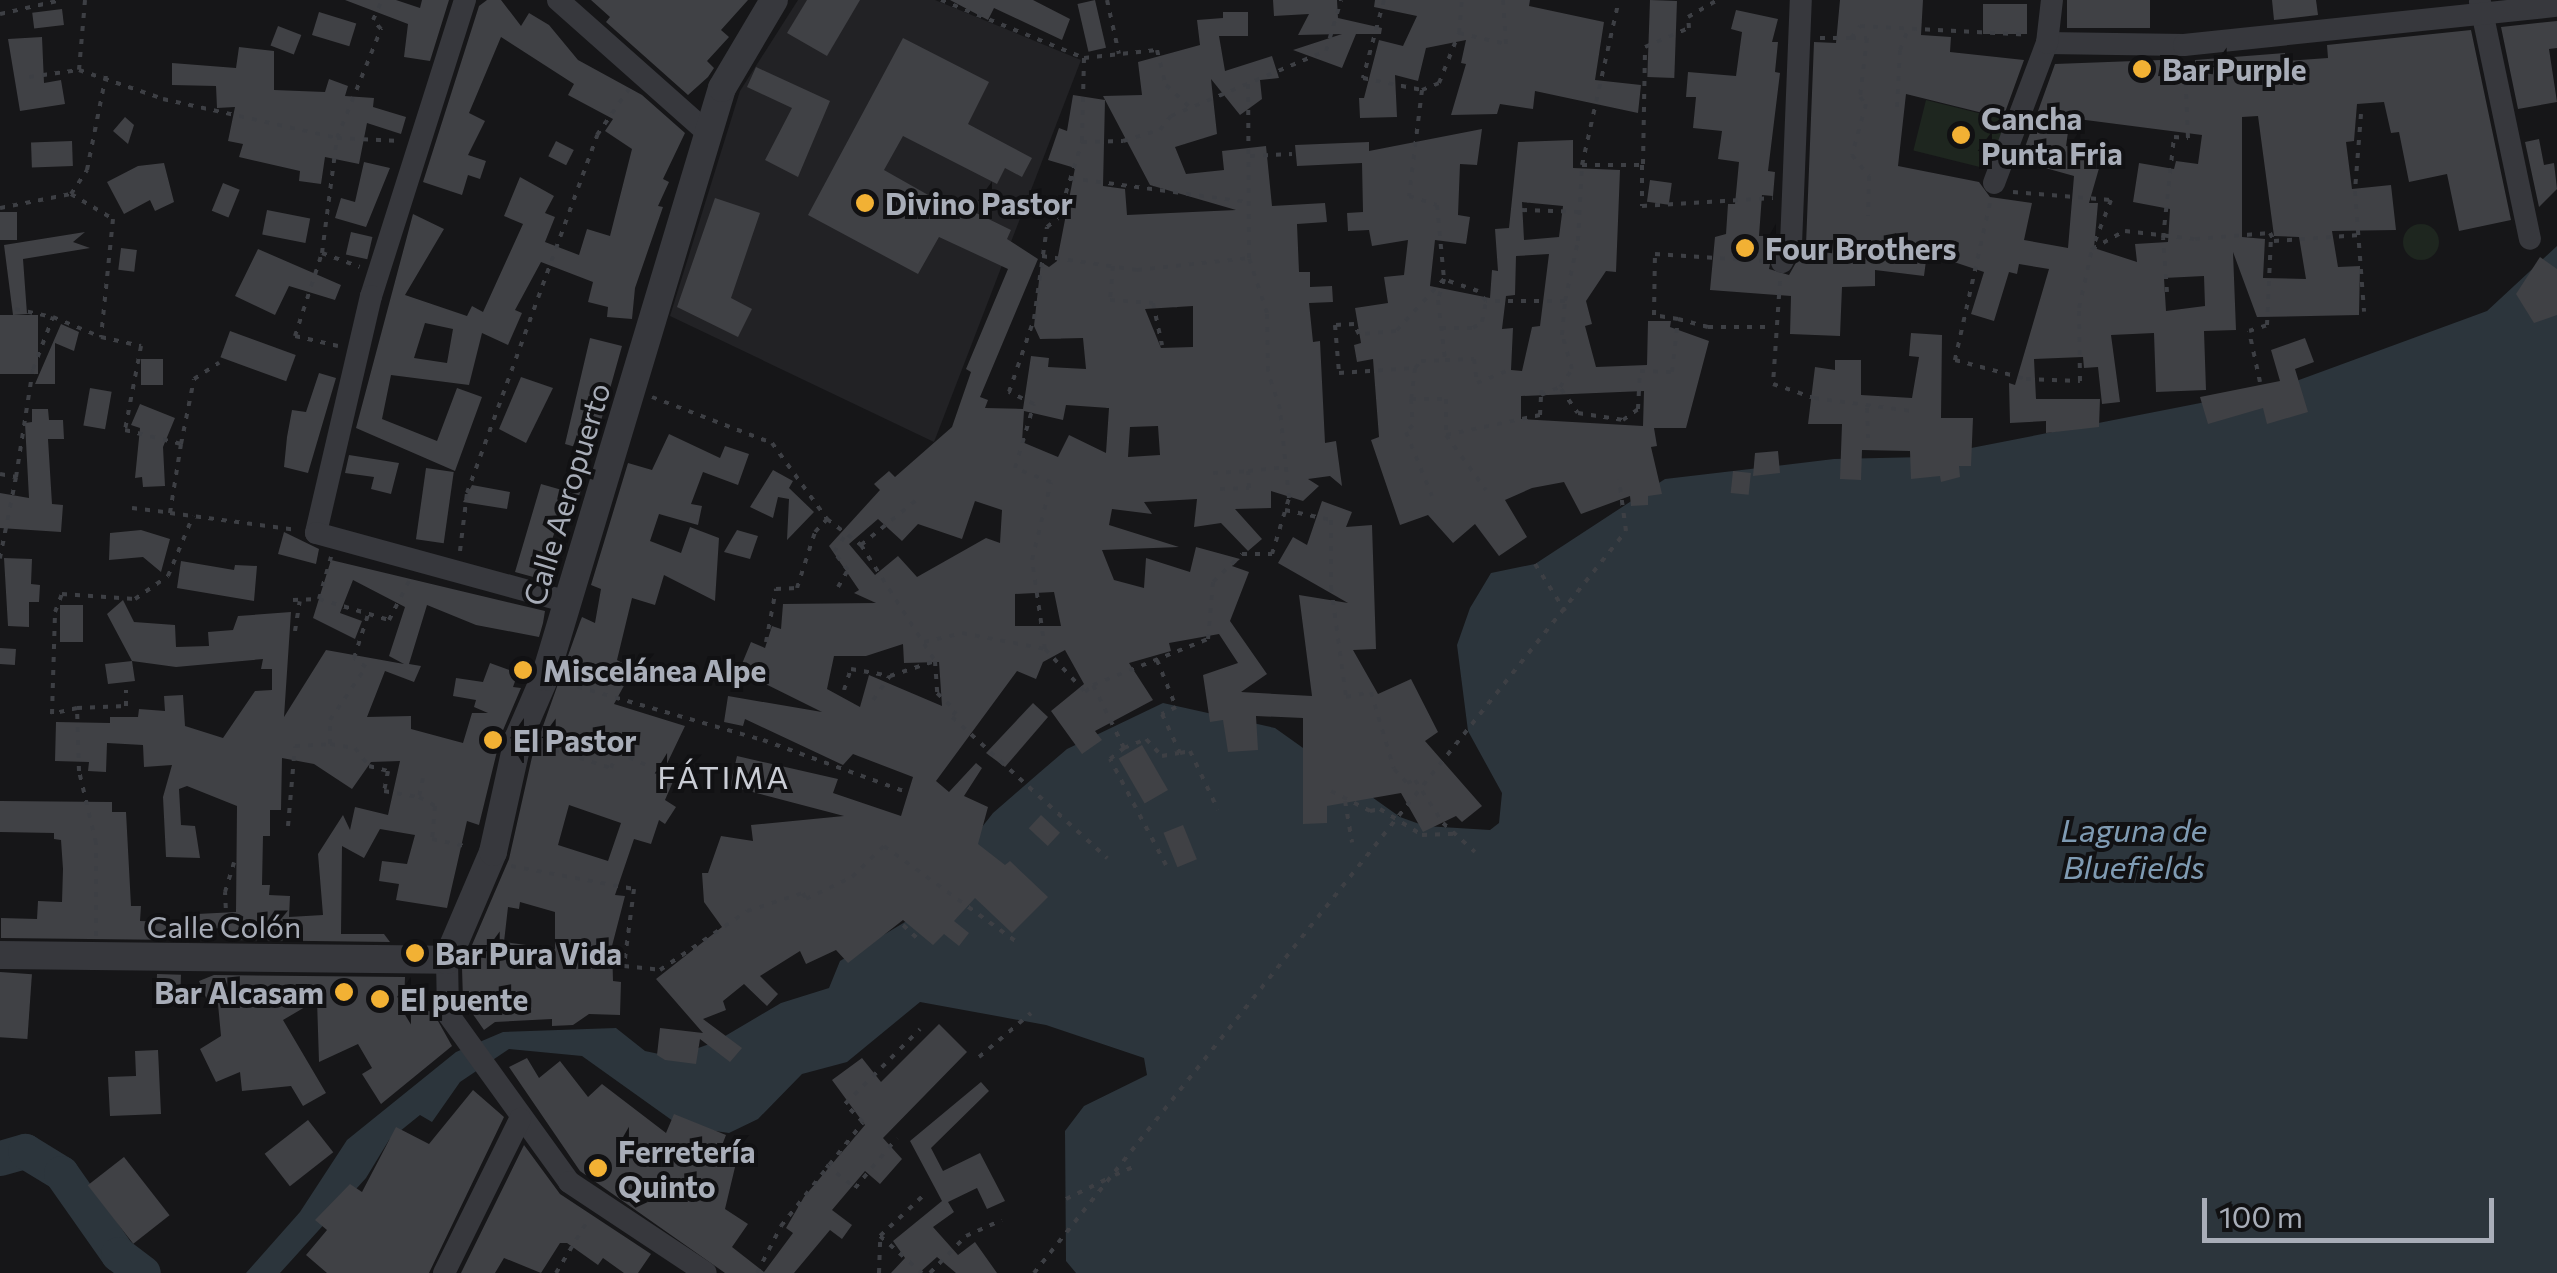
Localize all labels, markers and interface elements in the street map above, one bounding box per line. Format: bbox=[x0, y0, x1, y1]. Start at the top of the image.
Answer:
place label: Bar Purple bbox=[2162, 51, 2306, 87]
marker: Bar Purple bbox=[2131, 58, 2153, 80]
place label: Cancha Punta Fria bbox=[1981, 100, 2123, 170]
marker: Cancha Punta Fria bbox=[1950, 124, 1972, 146]
place label: Divino Pastor bbox=[885, 185, 1073, 221]
marker: Divino Pastor bbox=[854, 192, 876, 214]
place label: Four Brothers bbox=[1765, 230, 1957, 266]
marker: Four Brothers bbox=[1734, 237, 1756, 259]
street label: Calle Aeropuerto bbox=[515, 378, 617, 610]
place label: Miscelánea Alpe bbox=[543, 652, 766, 688]
marker: Miscelánea Alpe bbox=[512, 659, 534, 681]
place label: El Pastor bbox=[513, 722, 637, 758]
marker: El Pastor bbox=[482, 729, 504, 751]
district label: FÁTIMA bbox=[657, 757, 791, 795]
water label: Laguna de Bluefields bbox=[2061, 811, 2207, 886]
street label: Calle Colón bbox=[147, 908, 301, 944]
place label: Bar Pura Vida bbox=[435, 935, 622, 971]
marker: Bar Pura Vida bbox=[404, 942, 426, 964]
place label: Bar Alcasam bbox=[154, 974, 324, 1010]
marker: Bar Alcasam bbox=[333, 981, 355, 1003]
place label: El puente bbox=[400, 981, 528, 1017]
marker: El puente bbox=[369, 988, 391, 1010]
place label: Ferretería Quinto bbox=[618, 1133, 756, 1204]
marker: Ferretería Quinto bbox=[587, 1157, 609, 1179]
scale bar bbox=[2207, 1178, 2500, 1240]
text: 100 m bbox=[2219, 1197, 2303, 1234]

